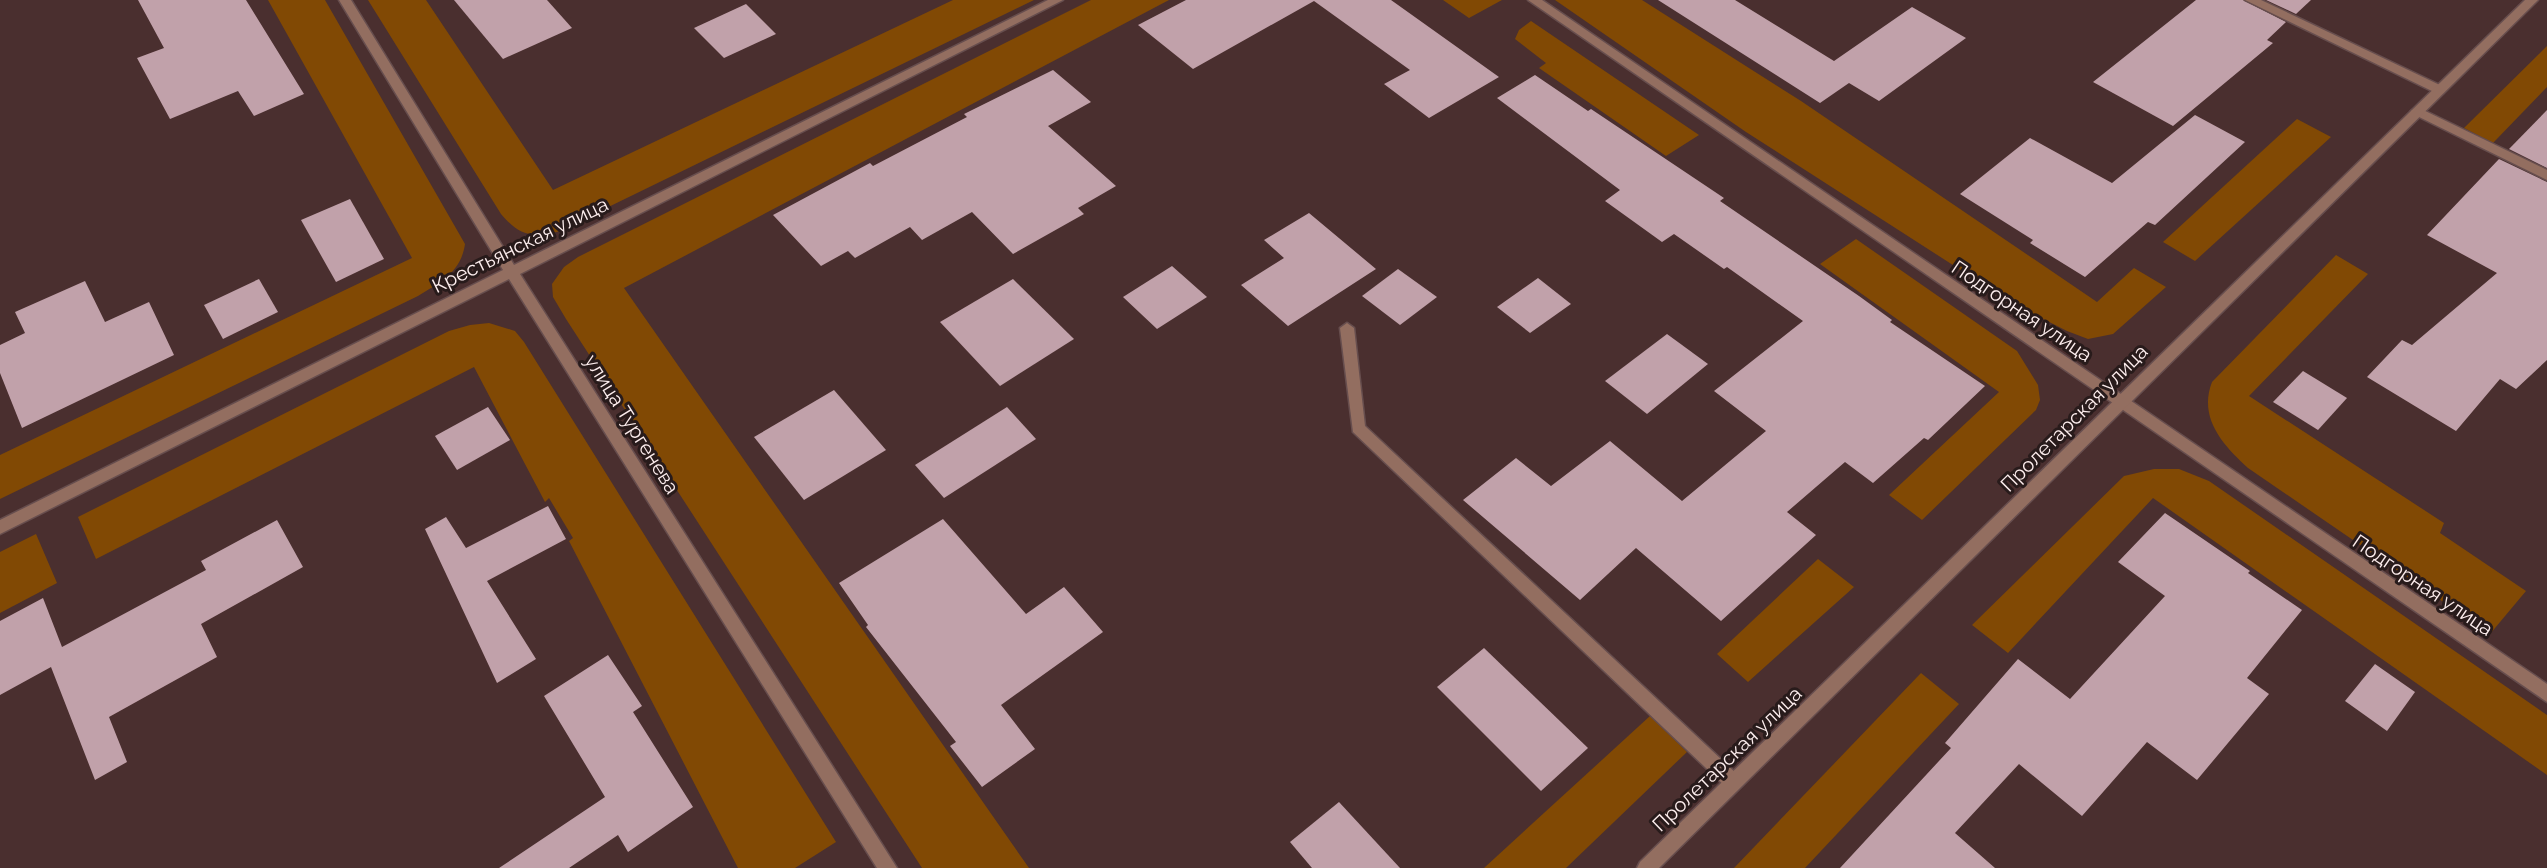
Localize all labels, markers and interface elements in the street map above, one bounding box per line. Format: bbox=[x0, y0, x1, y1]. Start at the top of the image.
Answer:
street label: Крестьянская улица bbox=[428, 192, 612, 298]
street label: Подгорная улица bbox=[1947, 255, 2097, 367]
street label: Пролетарская улица bbox=[1995, 339, 2153, 497]
street label: улица Тургенева bbox=[580, 350, 684, 498]
street label: Подгорная улица bbox=[2348, 529, 2498, 641]
street label: Пролетарская улица bbox=[1647, 682, 1807, 836]

